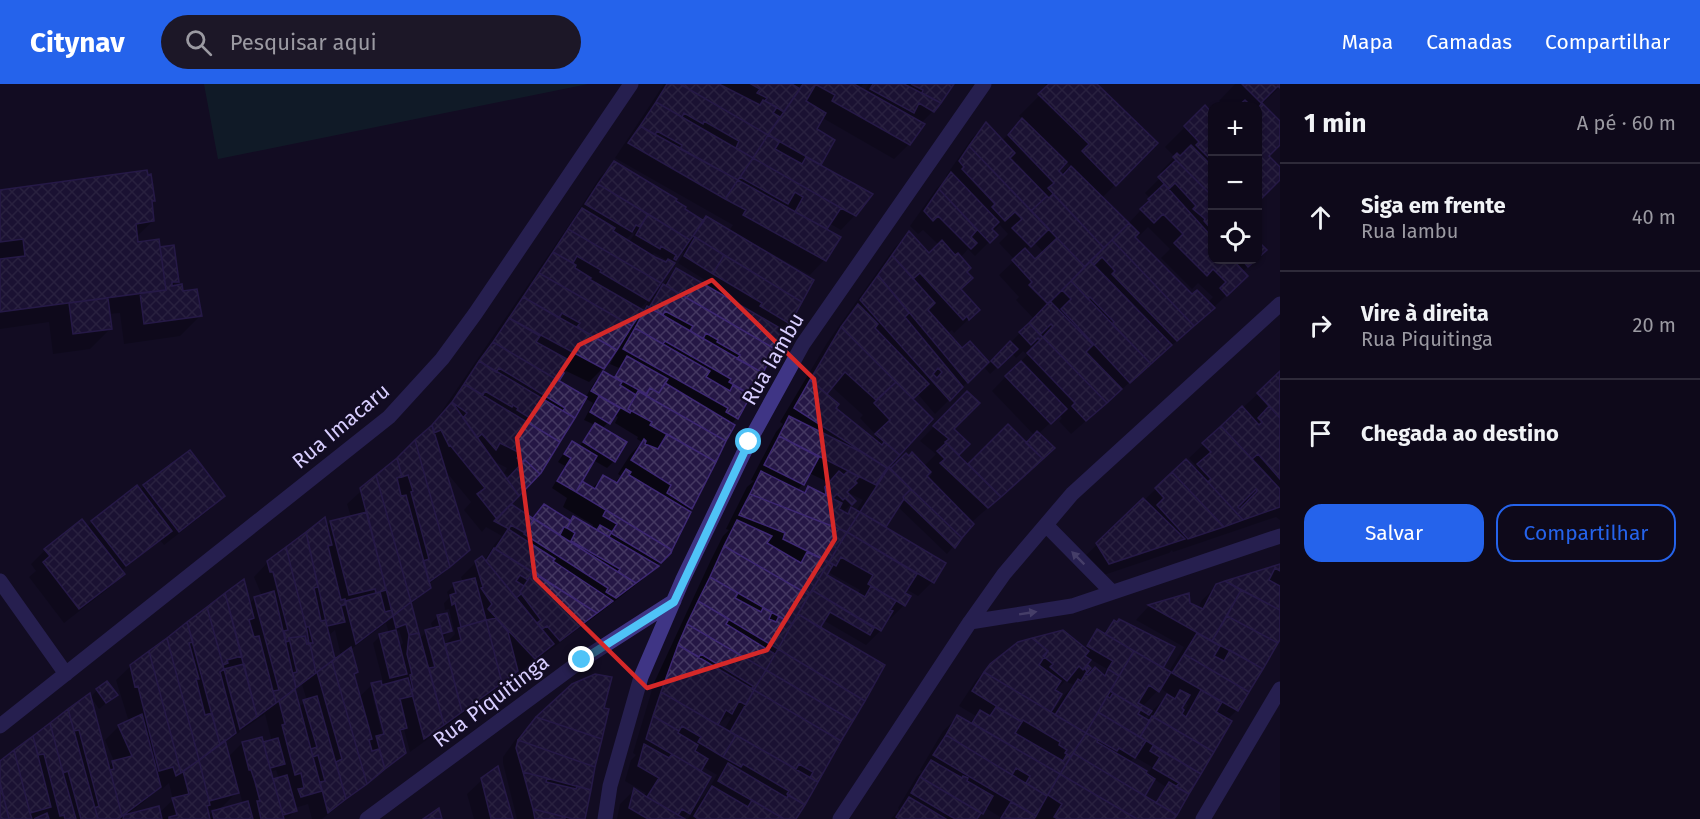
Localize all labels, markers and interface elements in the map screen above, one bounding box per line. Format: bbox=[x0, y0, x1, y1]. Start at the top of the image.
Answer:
search box bbox=[161, 15, 581, 69]
text: Citynav bbox=[30, 26, 125, 59]
icon: search bbox=[182, 26, 215, 59]
text: Pesquisar aqui bbox=[230, 29, 377, 56]
text: Mapa bbox=[1342, 29, 1393, 55]
text: Camadas bbox=[1426, 29, 1512, 55]
text: Compartilhar bbox=[1545, 29, 1670, 55]
map controls bbox=[1208, 102, 1262, 264]
button: + bbox=[1208, 102, 1262, 156]
text: 1 min bbox=[1304, 108, 1367, 139]
text: A pé · 60 m bbox=[1577, 111, 1676, 135]
button: − bbox=[1208, 156, 1262, 210]
text: Siga em frente bbox=[1361, 192, 1506, 219]
icon: ahead bbox=[1304, 201, 1337, 234]
text: 40 m bbox=[1632, 205, 1676, 229]
button: locate bbox=[1208, 210, 1262, 264]
text: Rua Iambu bbox=[1361, 219, 1458, 243]
text: Vire à direita bbox=[1361, 300, 1489, 327]
street label: Rua Iambu bbox=[736, 308, 810, 410]
icon: right bbox=[1304, 309, 1337, 342]
text: 20 m bbox=[1633, 313, 1676, 337]
text: Rua Piquitinga bbox=[1361, 327, 1493, 351]
street label: Rua Imacaru bbox=[287, 378, 395, 474]
icon: arrive bbox=[1304, 417, 1337, 450]
text: Chegada ao destino bbox=[1361, 420, 1559, 447]
route start bbox=[735, 428, 761, 454]
button: Salvar bbox=[1304, 504, 1484, 562]
button: Compartilhar bbox=[1496, 504, 1676, 562]
one-way arrow bbox=[1072, 552, 1086, 566]
one-way arrow bbox=[1019, 608, 1038, 617]
route end bbox=[568, 646, 594, 672]
street label: Rua Piquitinga bbox=[428, 649, 554, 753]

